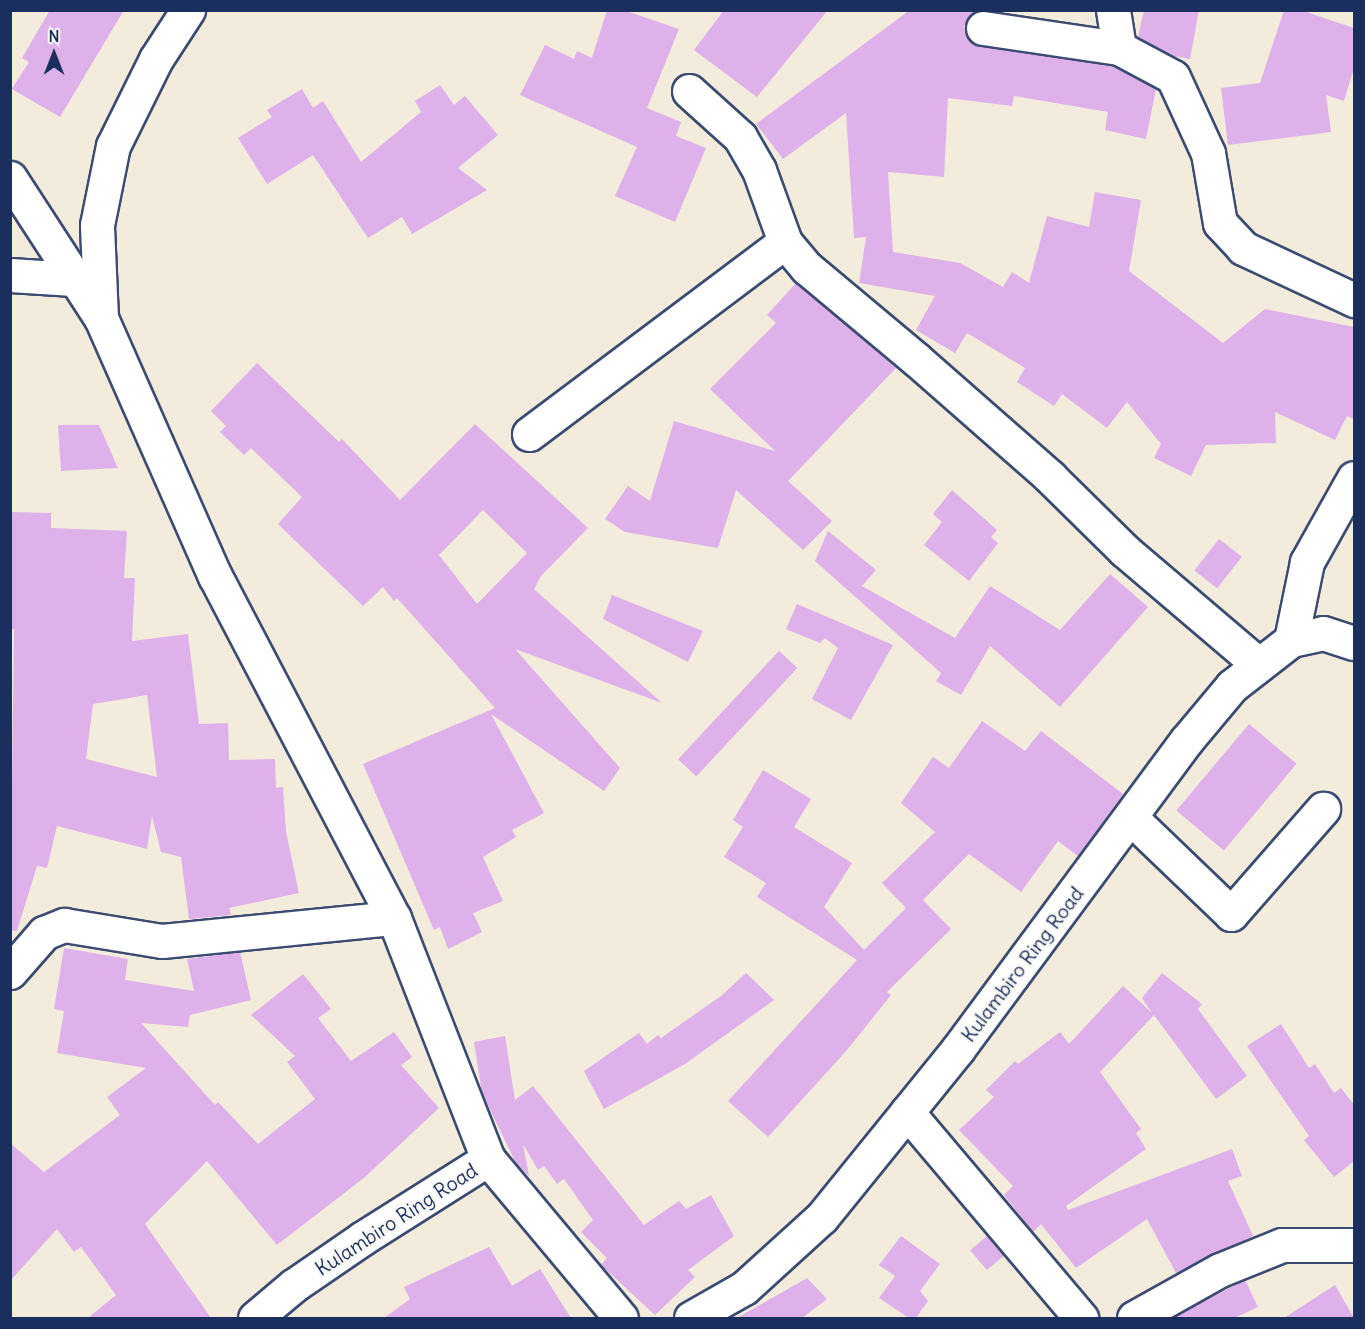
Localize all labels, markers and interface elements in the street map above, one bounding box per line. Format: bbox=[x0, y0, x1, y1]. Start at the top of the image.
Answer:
north arrow bbox=[24, 24, 84, 84]
text: N bbox=[48, 26, 60, 46]
street label: Kulambiro Ring Road bbox=[956, 882, 1088, 1046]
street label: Kulambiro Ring Road bbox=[310, 1158, 482, 1280]

